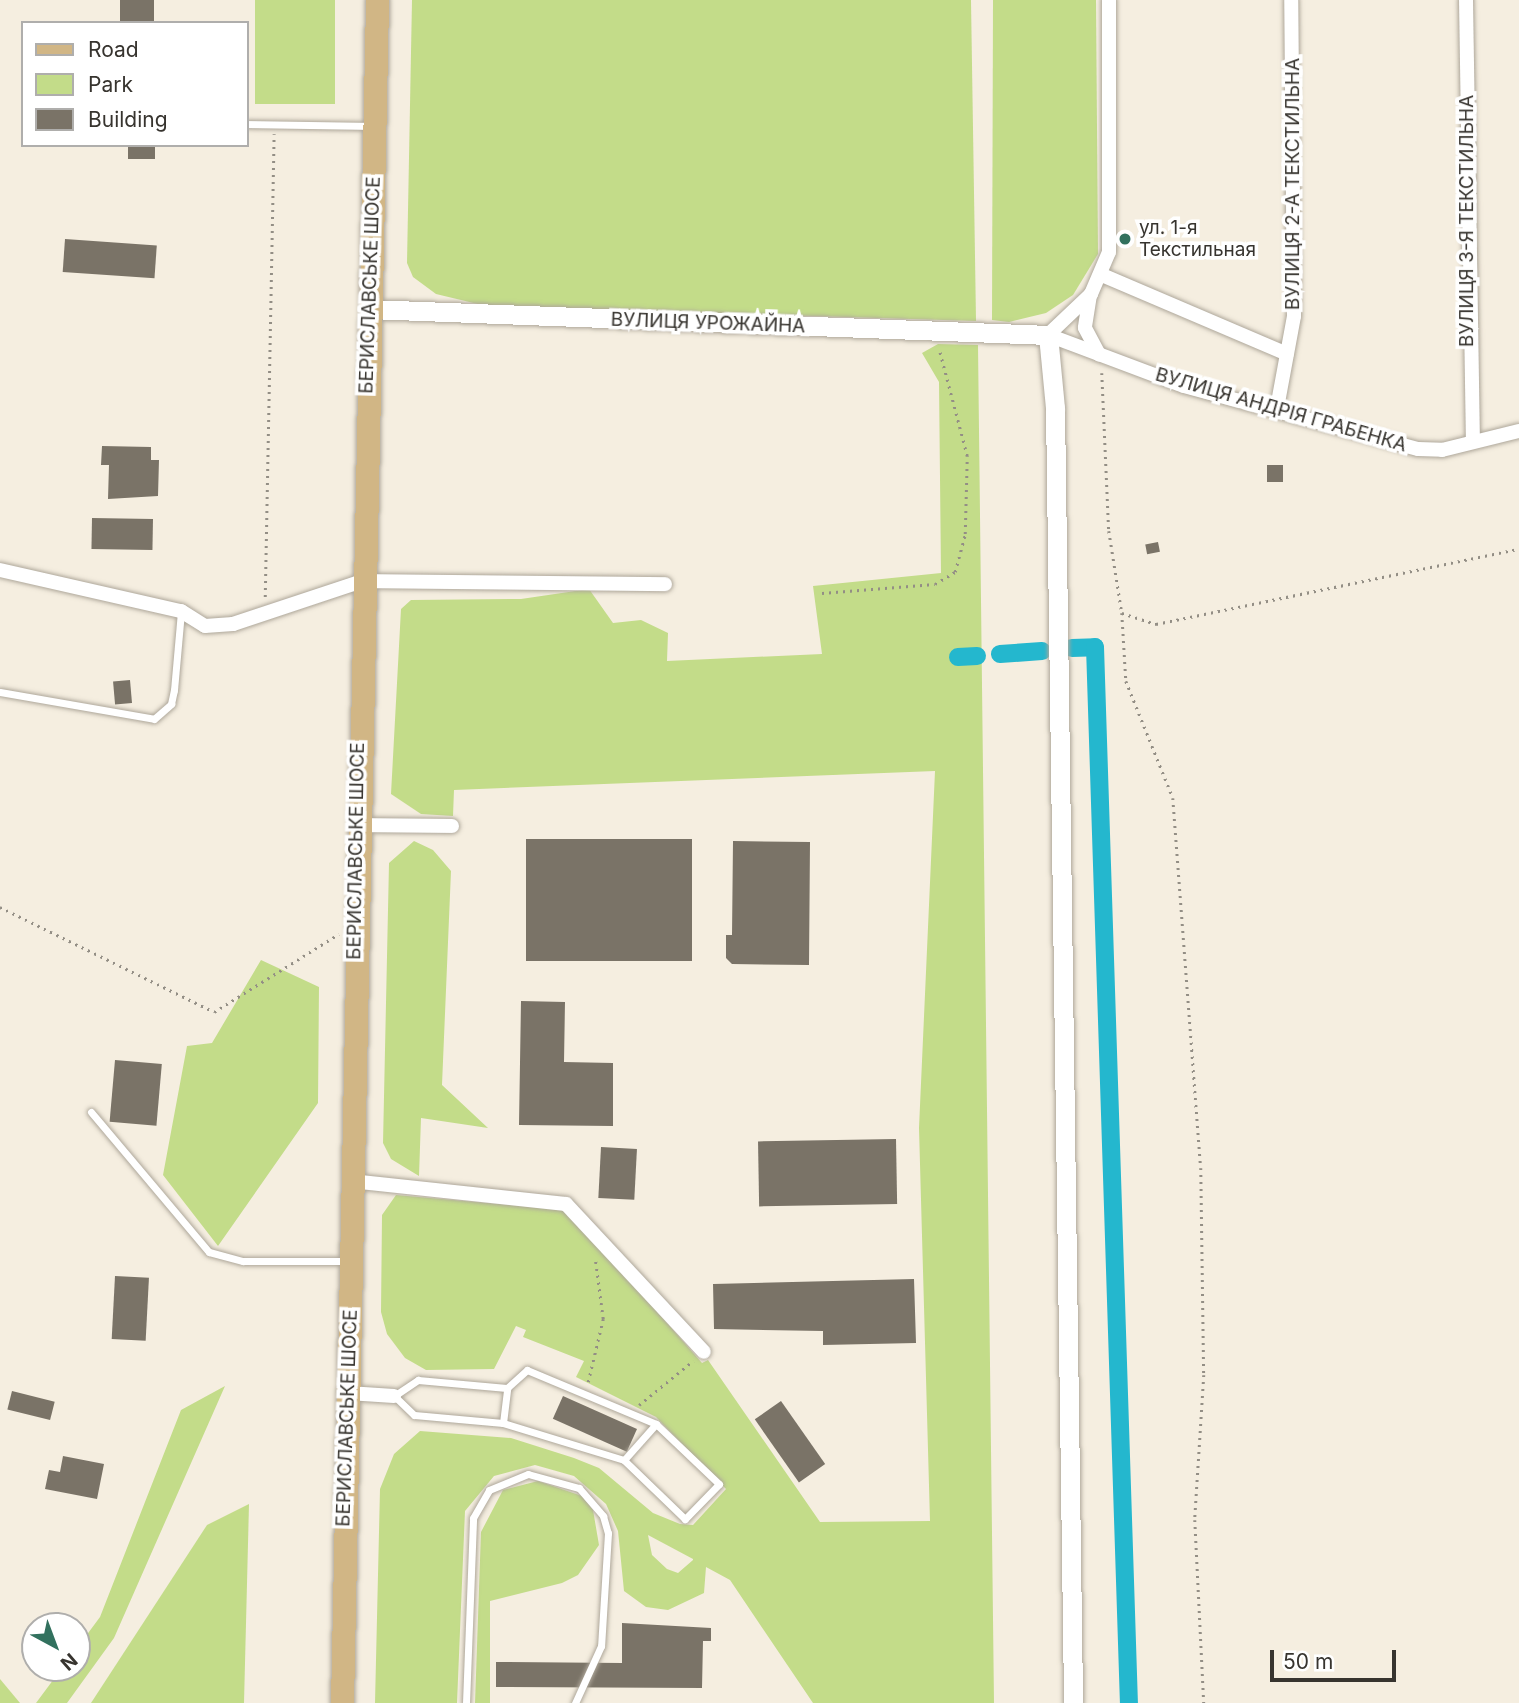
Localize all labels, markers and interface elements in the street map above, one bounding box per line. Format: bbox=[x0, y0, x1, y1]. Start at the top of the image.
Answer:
legend bbox=[21, 21, 248, 147]
text: Road bbox=[88, 37, 139, 62]
street label: ВУЛИЦЯ 2-А ТЕКСТИЛЬНА bbox=[1282, 58, 1304, 310]
text: Park bbox=[88, 72, 133, 97]
street label: ВУЛИЦЯ 3-Я ТЕКСТИЛЬНА bbox=[1456, 95, 1478, 347]
text: Building bbox=[88, 107, 168, 132]
street label: БЕРИСЛАВСЬКЕ ШОСЕ bbox=[355, 176, 385, 394]
place label: ул. 1-я Текстильная bbox=[1139, 217, 1256, 261]
marker: ул. 1-я Текстильная bbox=[1117, 231, 1133, 247]
street label: ВУЛИЦЯ УРОЖАЙНА bbox=[610, 308, 806, 338]
street label: ВУЛИЦЯ АНДРІЯ ГРАБЕНКА bbox=[1153, 363, 1409, 457]
street label: БЕРИСЛАВСЬКЕ ШОСЕ bbox=[343, 742, 369, 960]
street label: БЕРИСЛАВСЬКЕ ШОСЕ bbox=[332, 1309, 362, 1527]
north arrow bbox=[21, 1612, 91, 1682]
scale bar bbox=[1274, 1636, 1400, 1680]
text: N bbox=[56, 1648, 82, 1675]
text: 50 m bbox=[1283, 1649, 1333, 1674]

